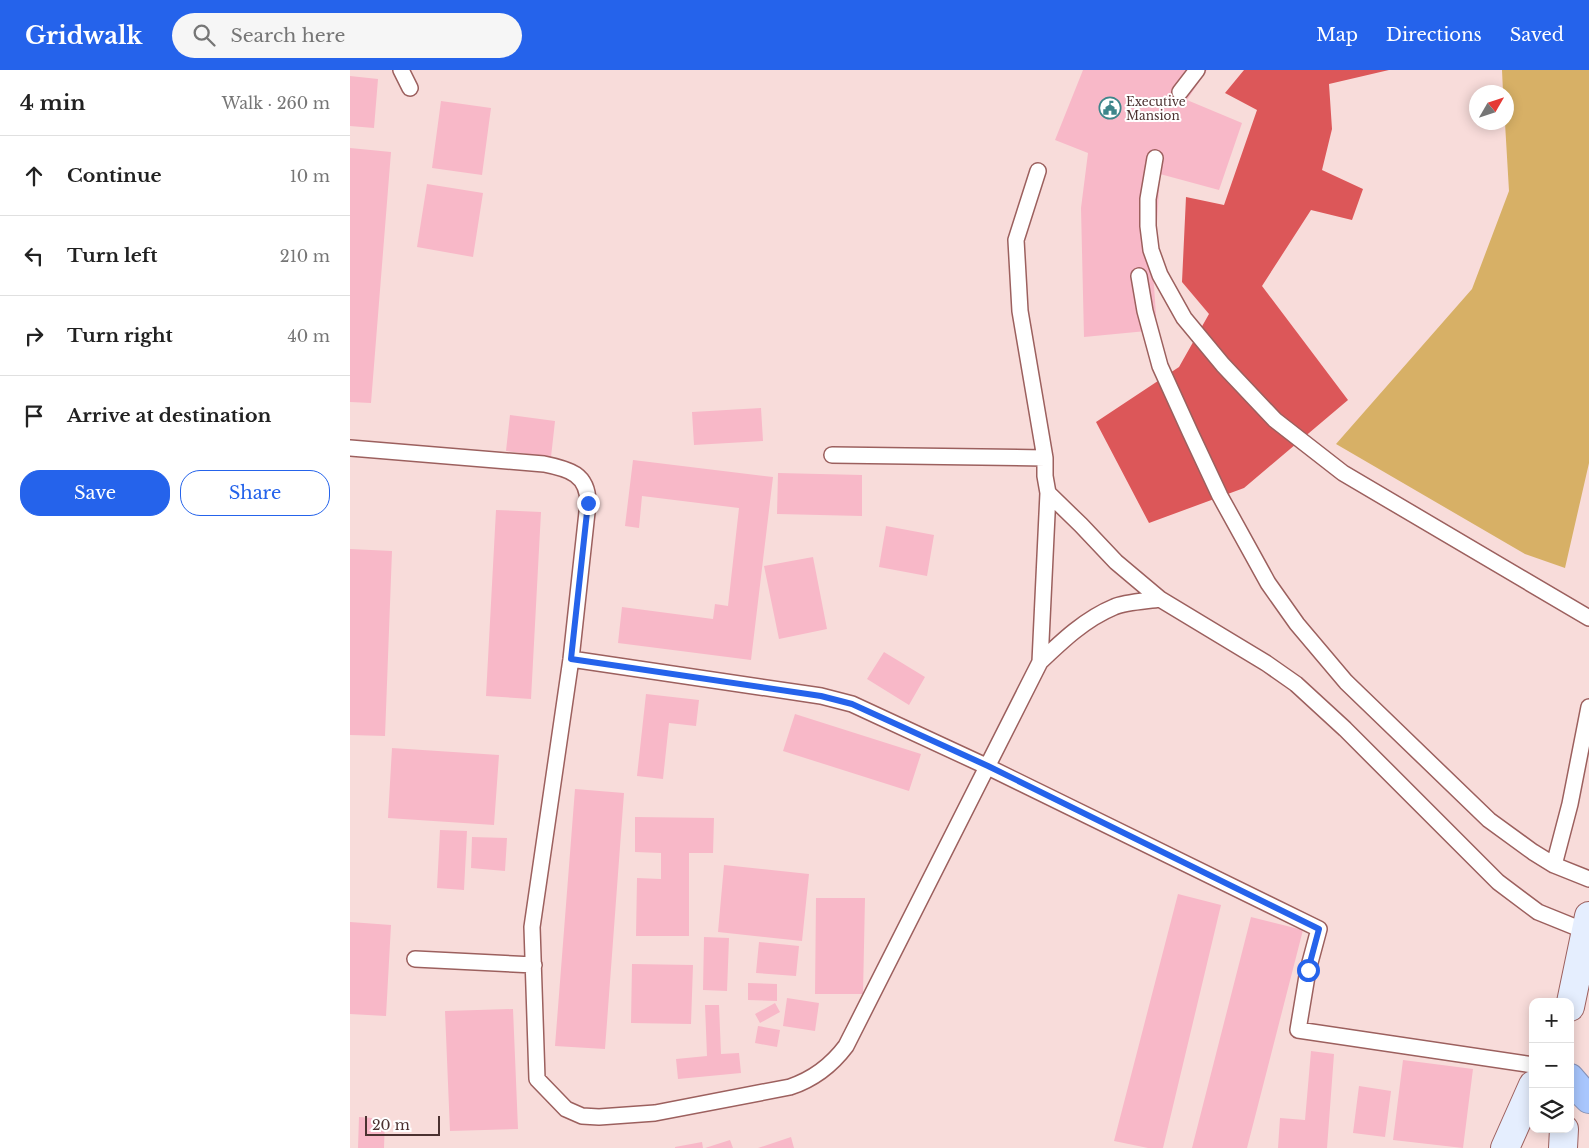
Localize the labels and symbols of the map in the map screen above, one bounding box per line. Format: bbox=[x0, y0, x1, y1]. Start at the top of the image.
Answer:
north arrow bbox=[1469, 85, 1514, 130]
place label: Executive Mansion bbox=[1126, 94, 1186, 123]
public building icon: Executive Mansion bbox=[1098, 96, 1122, 120]
route end bbox=[577, 492, 600, 515]
route start bbox=[1297, 959, 1320, 982]
scale bar bbox=[365, 1113, 440, 1136]

